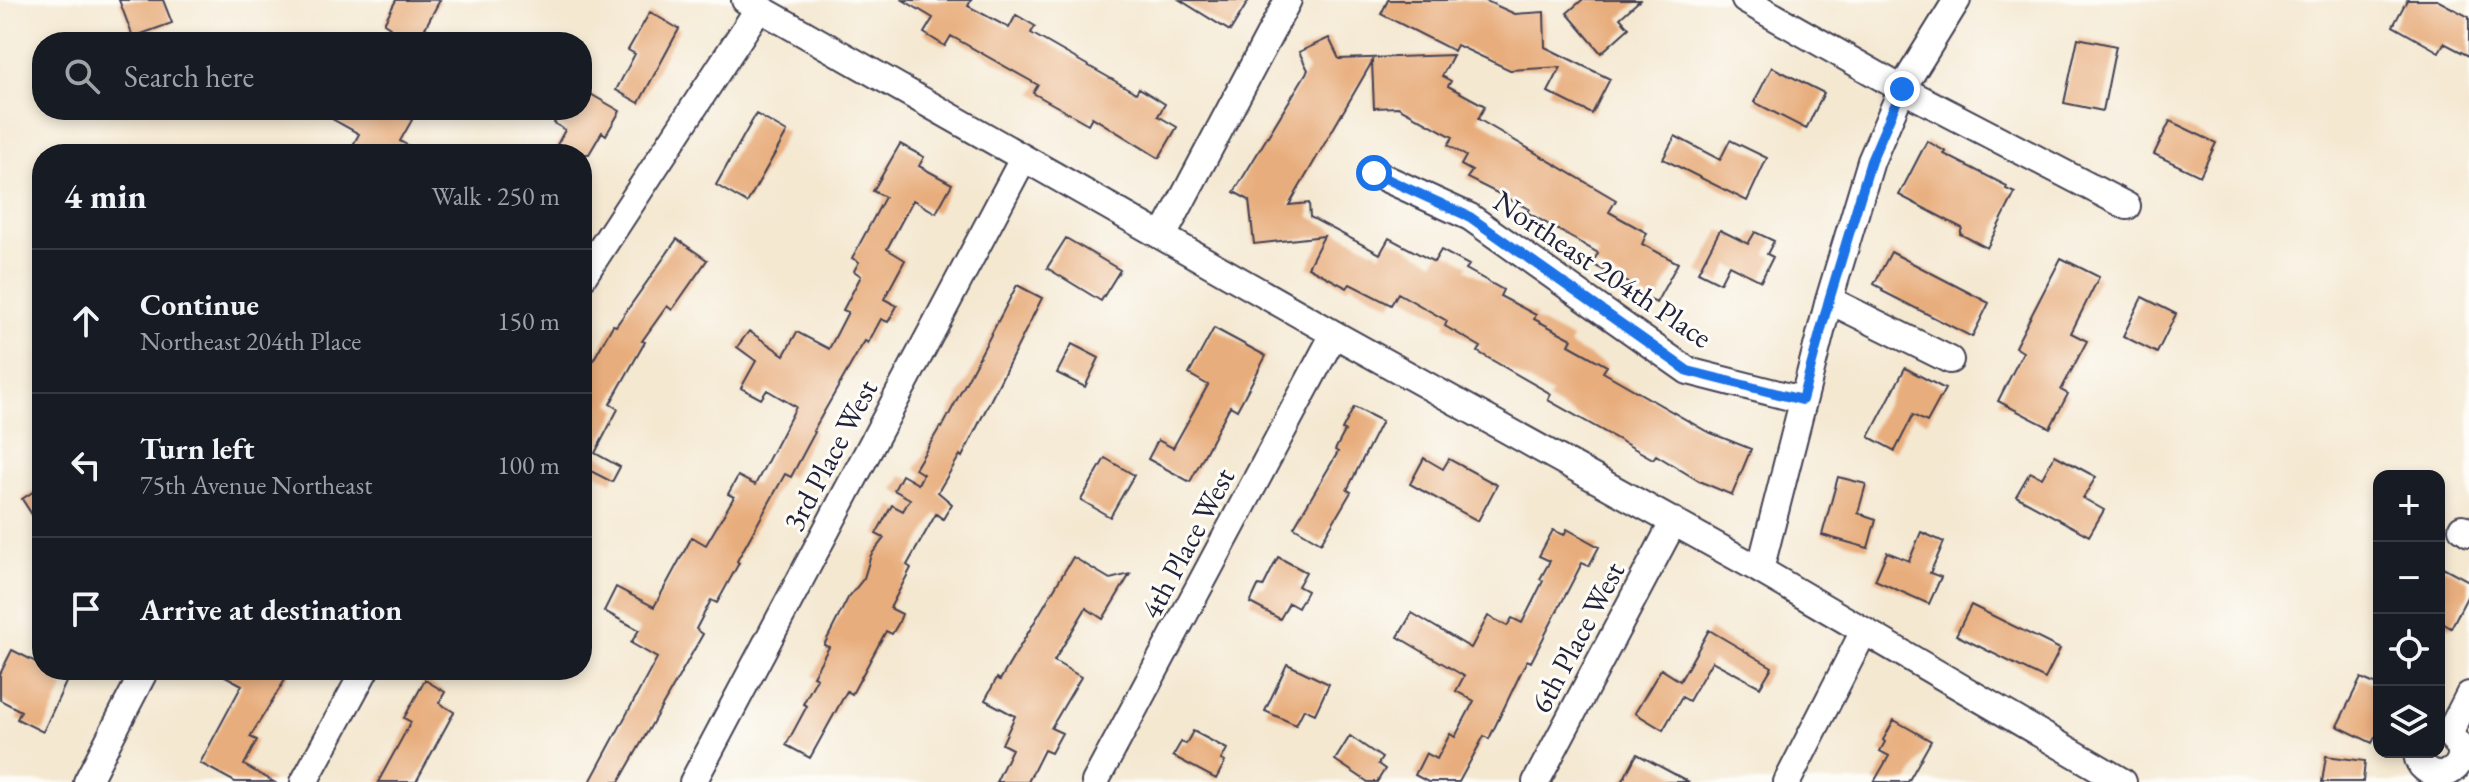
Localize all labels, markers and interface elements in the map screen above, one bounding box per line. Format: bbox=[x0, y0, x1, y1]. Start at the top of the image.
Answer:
search box bbox=[32, 32, 592, 120]
icon: search bbox=[60, 54, 104, 98]
text: Search here bbox=[124, 57, 254, 96]
route end bbox=[1884, 71, 1920, 107]
route start bbox=[1356, 155, 1392, 191]
text: 4 min bbox=[64, 174, 147, 218]
text: Walk · 250 m bbox=[432, 179, 560, 213]
street label: Northeast 204th Place bbox=[1486, 181, 1720, 357]
text: Continue bbox=[140, 285, 259, 324]
icon: ahead bbox=[64, 299, 108, 343]
text: 150 m bbox=[497, 304, 560, 338]
text: Northeast 204th Place bbox=[140, 324, 361, 358]
street label: 3rd Place West bbox=[774, 372, 886, 537]
text: Turn left bbox=[140, 429, 254, 468]
icon: left bbox=[64, 443, 108, 487]
text: 100 m bbox=[497, 448, 560, 482]
street label: 4th Place West bbox=[1131, 460, 1243, 625]
text: 75th Avenue Northeast bbox=[140, 468, 372, 502]
map controls bbox=[2373, 470, 2445, 758]
button: + bbox=[2373, 470, 2445, 542]
button: − bbox=[2373, 542, 2445, 614]
street label: 6th Place West bbox=[1521, 554, 1633, 719]
icon: arrive bbox=[64, 587, 108, 631]
text: Arrive at destination bbox=[140, 590, 402, 629]
button: locate bbox=[2373, 614, 2445, 686]
button: layers bbox=[2373, 686, 2445, 758]

